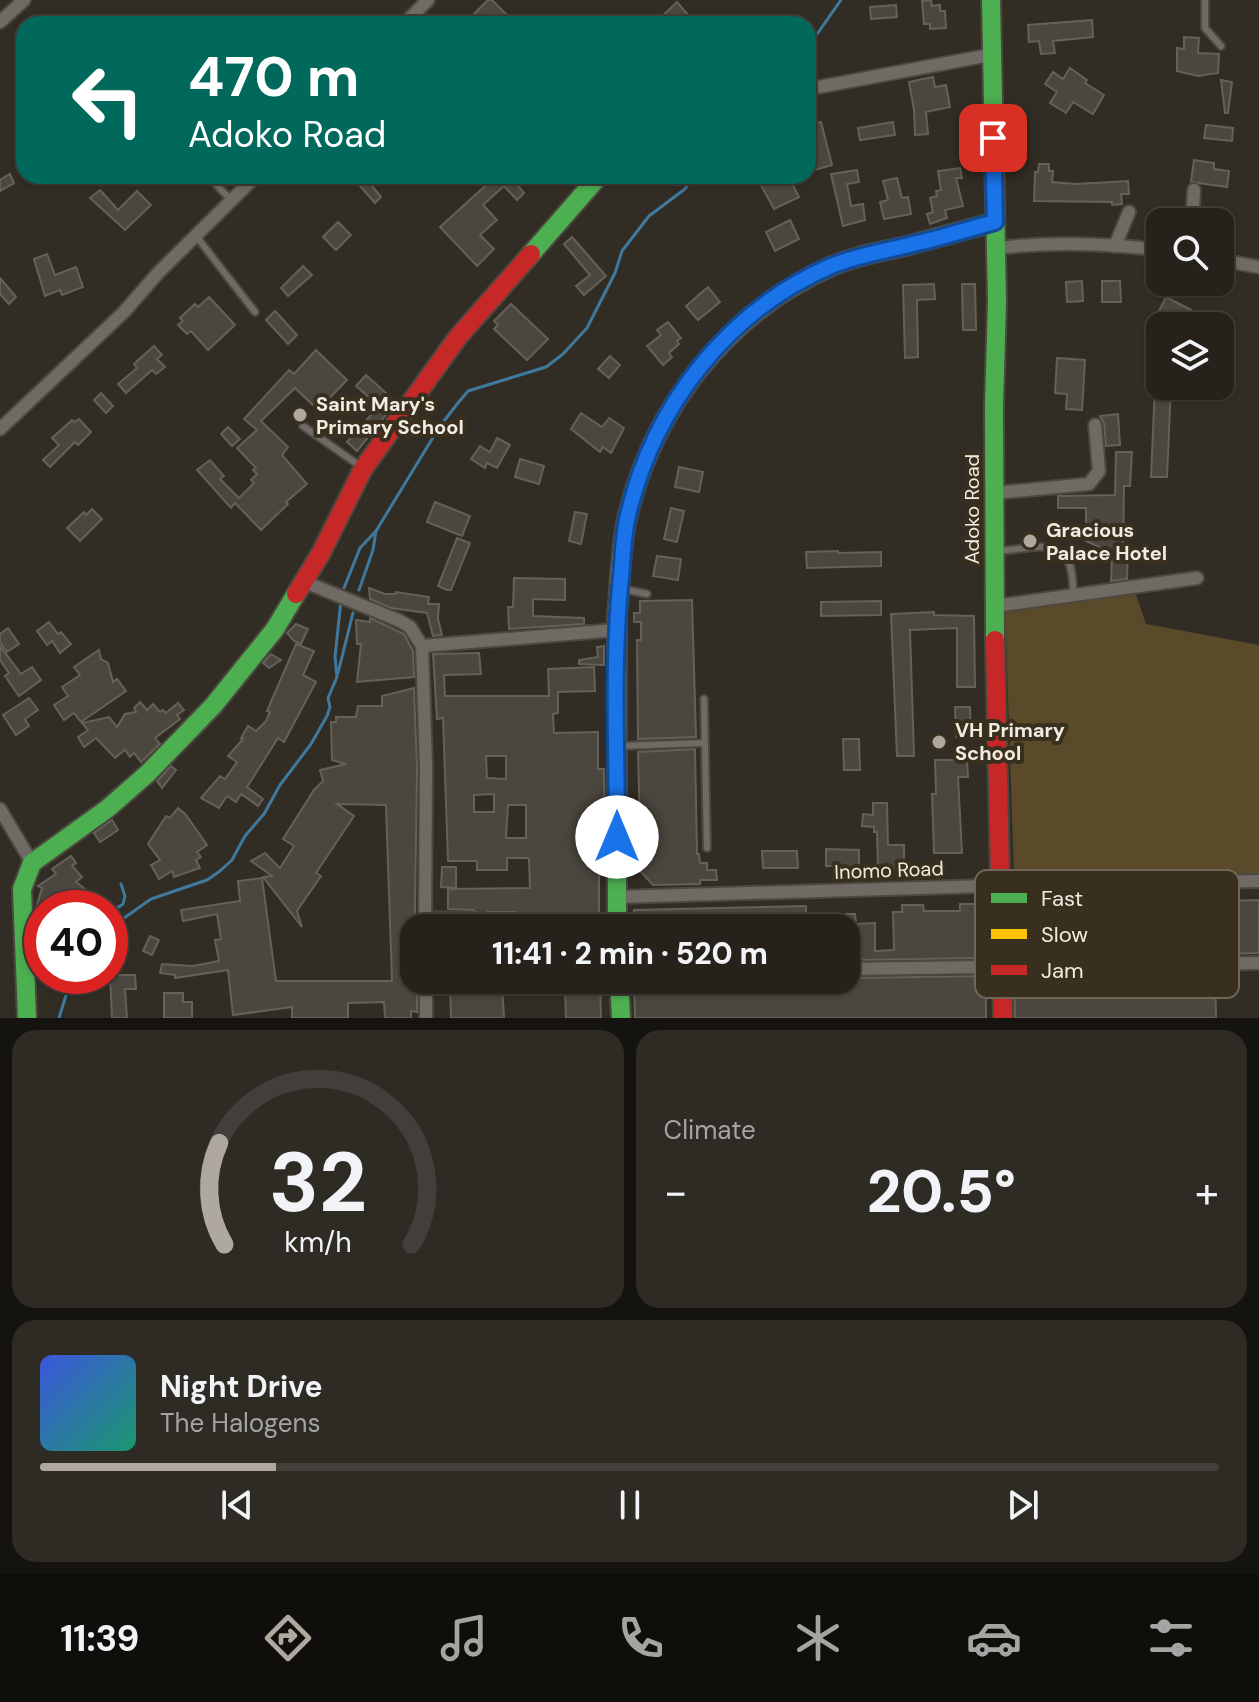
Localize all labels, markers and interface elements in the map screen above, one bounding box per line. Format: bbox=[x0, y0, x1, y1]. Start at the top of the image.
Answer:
text: 470 m bbox=[188, 40, 359, 113]
icon: left bbox=[56, 48, 160, 152]
pin bbox=[959, 104, 1027, 172]
text: Adoko Road bbox=[188, 111, 386, 158]
icon: arrive bbox=[971, 116, 1015, 160]
map controls bbox=[1146, 208, 1234, 400]
button: search bbox=[1146, 208, 1234, 296]
button: layers bbox=[1146, 312, 1234, 400]
place label: Saint Mary's Primary School bbox=[316, 391, 464, 440]
marker: Saint Mary's Primary School bbox=[291, 406, 309, 424]
street label: Adoko Road bbox=[959, 454, 985, 564]
place label: Gracious Palace Hotel bbox=[1046, 517, 1167, 566]
marker: Gracious Palace Hotel bbox=[1021, 532, 1039, 550]
place label: VH Primary School bbox=[955, 717, 1065, 766]
marker: VH Primary School bbox=[930, 733, 948, 751]
position arrow bbox=[575, 795, 659, 879]
street label: Inomo Road bbox=[834, 855, 944, 885]
legend bbox=[975, 870, 1239, 998]
text: Fast bbox=[1041, 884, 1083, 913]
speed limit sign: 40 bbox=[24, 890, 128, 994]
text: Slow bbox=[1041, 920, 1088, 949]
text: 11:41 · 2 min · 520 m bbox=[492, 934, 768, 973]
text: Jam bbox=[1041, 956, 1084, 985]
text: Climate bbox=[664, 1113, 756, 1147]
text: 32 bbox=[269, 1128, 367, 1237]
text: 20.5° bbox=[867, 1152, 1016, 1231]
text: − bbox=[664, 1163, 688, 1221]
text: + bbox=[1195, 1163, 1219, 1221]
text: km/h bbox=[284, 1224, 352, 1261]
text: Night Drive bbox=[160, 1367, 323, 1406]
text: The Halogens bbox=[160, 1406, 320, 1440]
icon: previous bbox=[215, 1483, 259, 1527]
icon: pause bbox=[608, 1483, 652, 1527]
icon: next bbox=[1001, 1483, 1045, 1527]
icon: directions bbox=[260, 1610, 316, 1666]
icon: music bbox=[436, 1610, 492, 1666]
icon: phone bbox=[613, 1610, 669, 1666]
icon: climate bbox=[790, 1610, 846, 1666]
icon: car bbox=[966, 1610, 1022, 1666]
icon: filters bbox=[1143, 1610, 1199, 1666]
text: 11:39 bbox=[60, 1615, 139, 1662]

